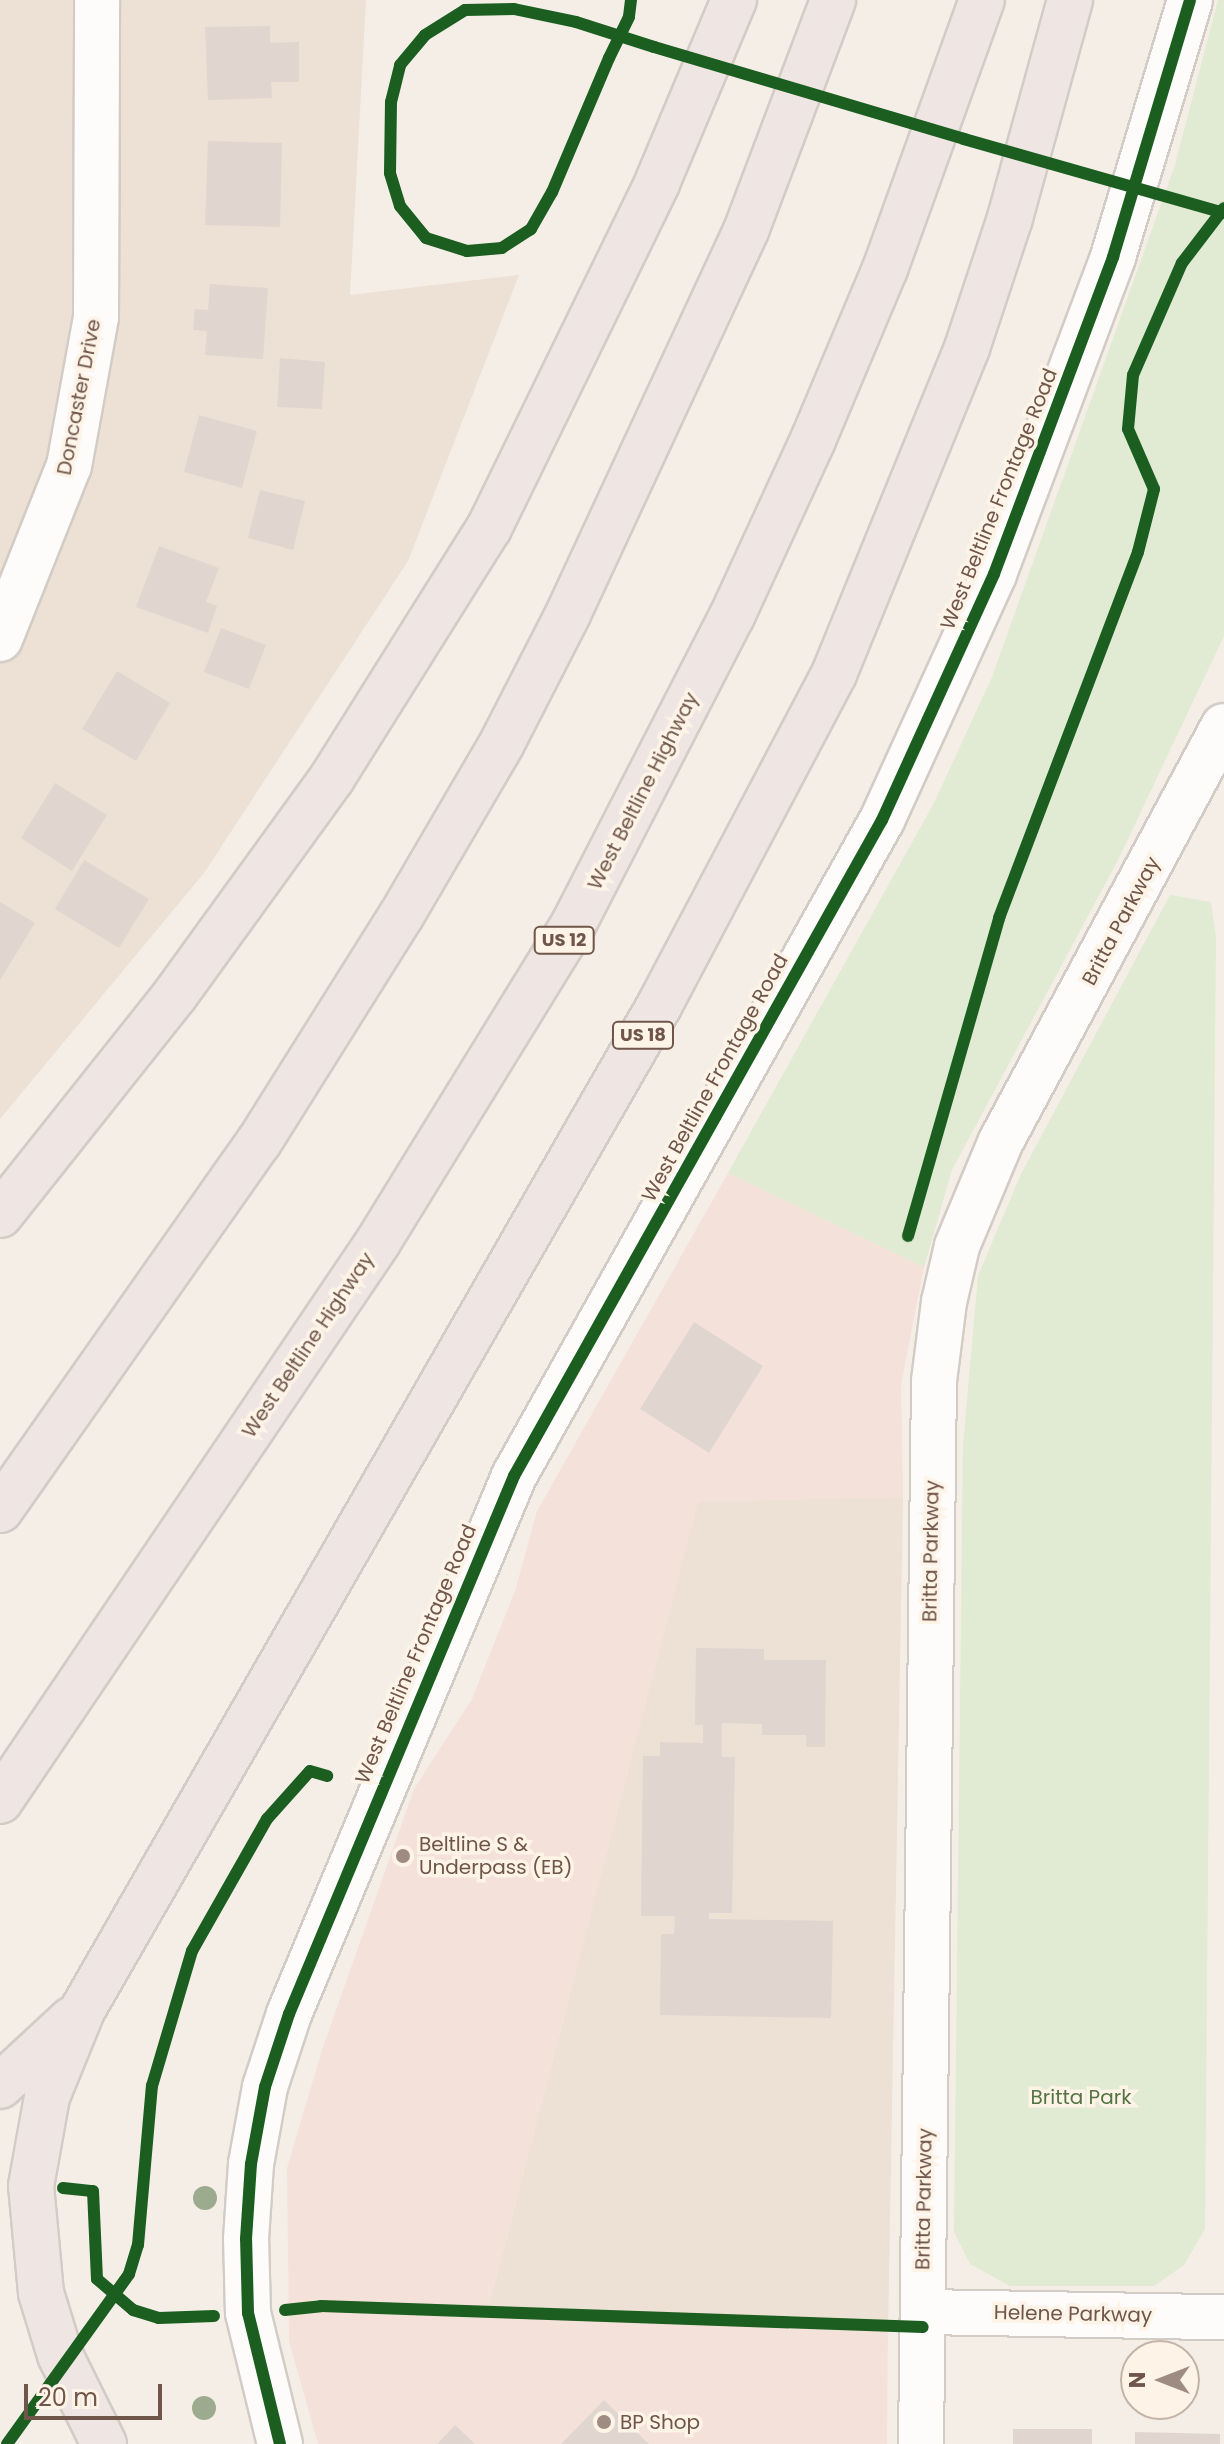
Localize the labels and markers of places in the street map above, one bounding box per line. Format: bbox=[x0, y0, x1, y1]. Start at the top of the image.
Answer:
place label: Beltline S & Underpass (EB) bbox=[419, 1832, 573, 1879]
marker: Beltline S & Underpass (EB) bbox=[394, 1847, 412, 1865]
place label: BP Shop bbox=[620, 2410, 700, 2434]
marker: BP Shop bbox=[595, 2413, 613, 2431]

